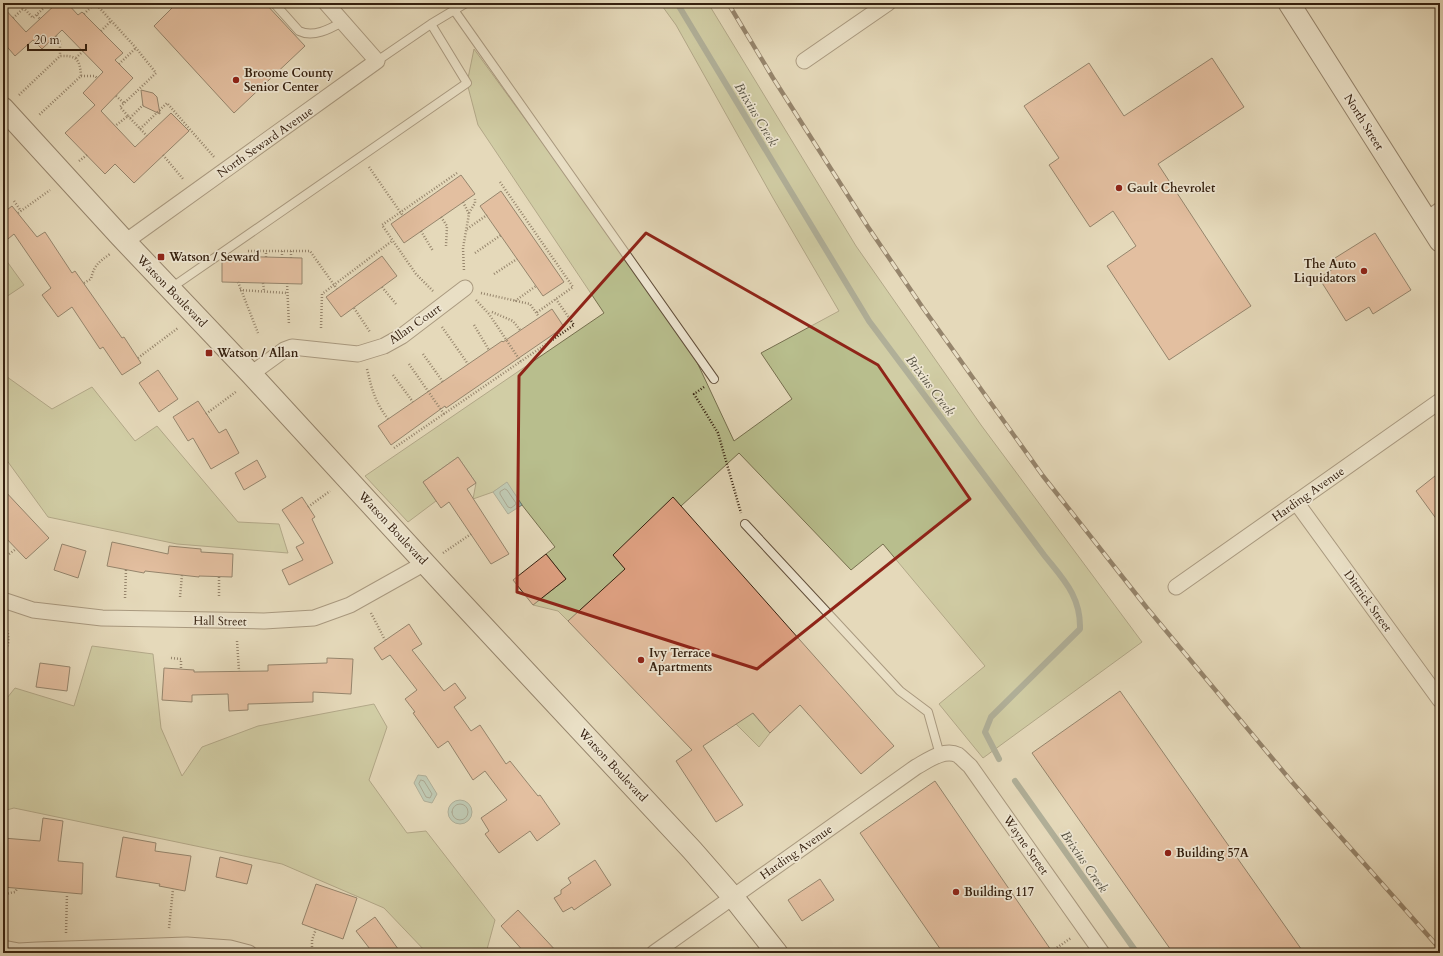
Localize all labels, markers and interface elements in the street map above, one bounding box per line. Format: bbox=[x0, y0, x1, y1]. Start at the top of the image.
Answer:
scale bar bbox=[28, 26, 86, 52]
text: 20 m bbox=[34, 32, 61, 48]
place label: Broome County Senior Center bbox=[244, 65, 333, 95]
marker: Broome County Senior Center bbox=[231, 75, 241, 85]
water label: Brixius Creek bbox=[730, 79, 783, 150]
street label: North Street bbox=[1340, 91, 1388, 153]
street label: North Seward Avenue bbox=[214, 103, 316, 181]
place label: Gault Chevrolet bbox=[1127, 180, 1216, 196]
marker: Gault Chevrolet bbox=[1114, 183, 1124, 193]
place label: Watson / Seward bbox=[168, 249, 260, 265]
street label: Watson Boulevard bbox=[133, 251, 211, 331]
marker: Watson / Seward bbox=[156, 252, 166, 262]
place label: The Auto Liquidators bbox=[1294, 256, 1356, 286]
marker: The Auto Liquidators bbox=[1359, 266, 1369, 276]
street label: Allan Court bbox=[386, 300, 444, 348]
place label: Watson / Allan bbox=[216, 345, 299, 361]
marker: Watson / Allan bbox=[204, 348, 214, 358]
water label: Brixius Creek bbox=[901, 352, 959, 420]
street label: Harding Avenue bbox=[1269, 463, 1347, 525]
street label: Watson Boulevard bbox=[354, 487, 431, 568]
street label: Dittrick Street bbox=[1340, 567, 1396, 635]
street label: Hall Street bbox=[193, 613, 247, 629]
place label: Ivy Terrace Apartments bbox=[649, 645, 712, 675]
marker: Ivy Terrace Apartments bbox=[636, 655, 646, 665]
street label: Watson Boulevard bbox=[574, 724, 651, 805]
street label: Wayne Street bbox=[999, 811, 1053, 878]
street label: Harding Avenue bbox=[757, 821, 835, 883]
water label: Brixius Creek bbox=[1056, 827, 1112, 896]
place label: Building 57A bbox=[1176, 845, 1249, 861]
marker: Building 57A bbox=[1163, 848, 1173, 858]
place label: Building 117 bbox=[964, 884, 1034, 900]
marker: Building 117 bbox=[951, 887, 961, 897]

